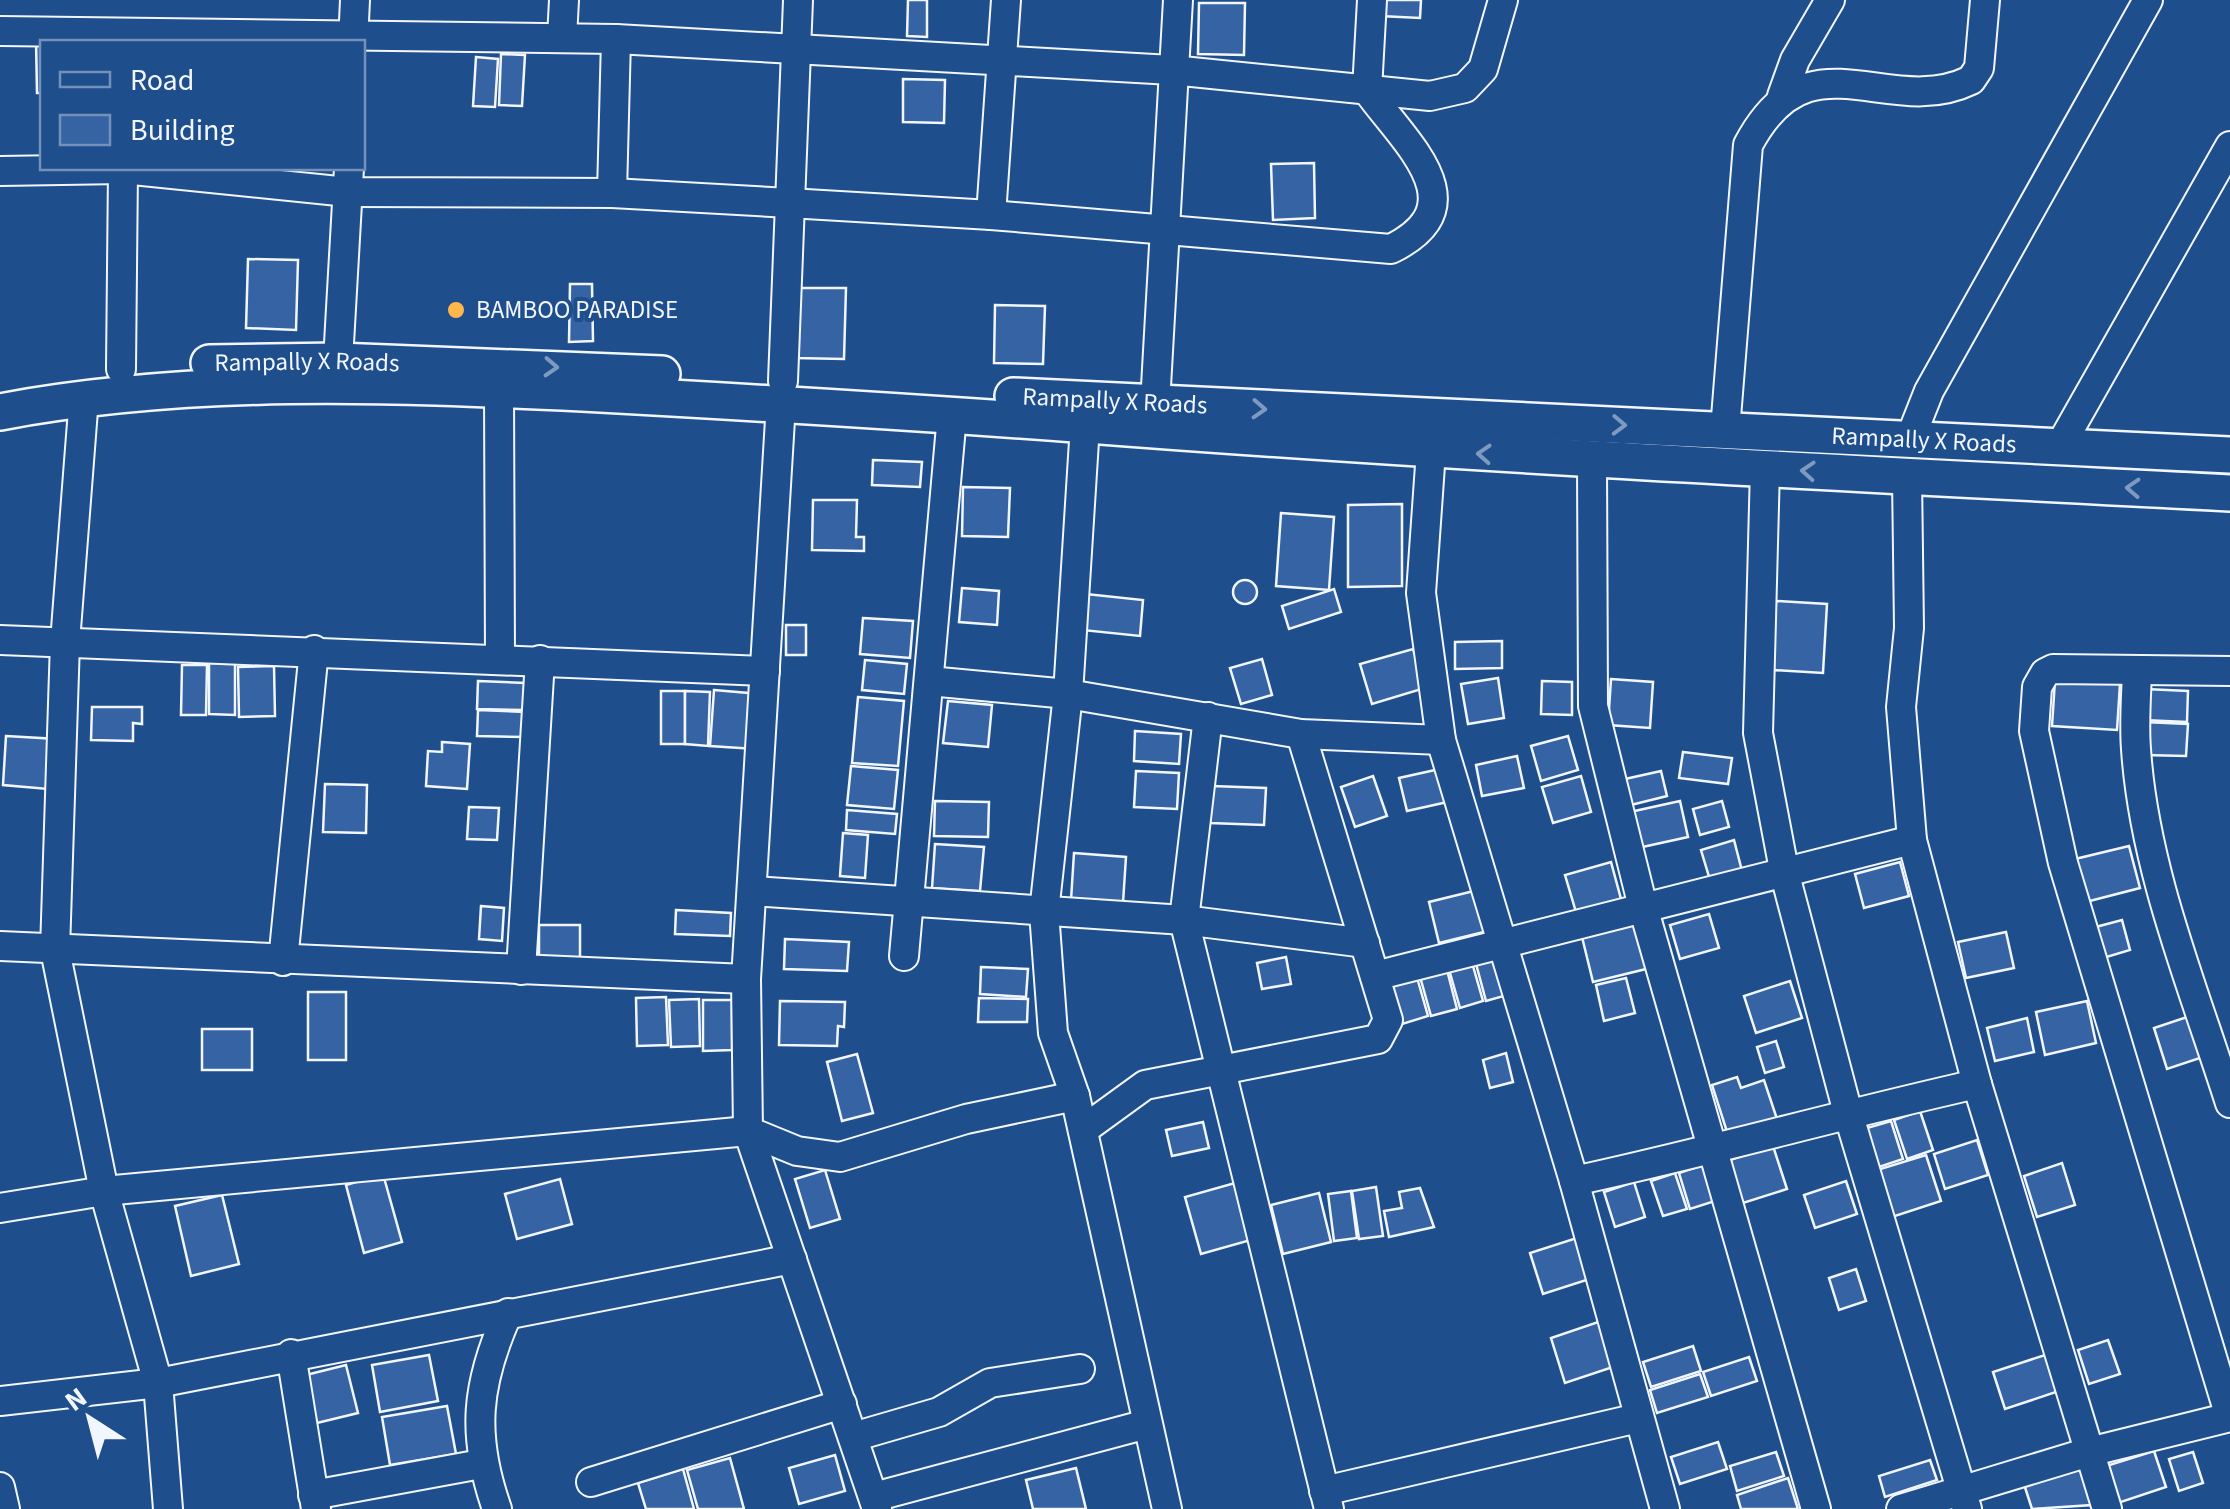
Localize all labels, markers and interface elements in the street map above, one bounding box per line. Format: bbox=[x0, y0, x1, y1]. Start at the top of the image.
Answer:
legend bbox=[40, 40, 365, 170]
text: Road bbox=[130, 59, 194, 102]
text: Building bbox=[130, 109, 235, 152]
place label: BAMBOO PARADISE bbox=[476, 292, 678, 328]
marker: BAMBOO PARADISE bbox=[445, 299, 467, 321]
street label: Rampally X Roads bbox=[214, 343, 400, 381]
one-way arrow bbox=[543, 356, 559, 377]
street label: Rampally X Roads bbox=[1022, 378, 1208, 423]
one-way arrow bbox=[1252, 398, 1268, 419]
one-way arrow bbox=[1611, 414, 1627, 435]
street label: Rampally X Roads bbox=[1831, 418, 2017, 463]
one-way arrow bbox=[1475, 444, 1491, 465]
one-way arrow bbox=[1800, 461, 1816, 482]
one-way arrow bbox=[2124, 478, 2140, 499]
north arrow bbox=[40, 1369, 140, 1469]
text: N bbox=[57, 1378, 95, 1421]

